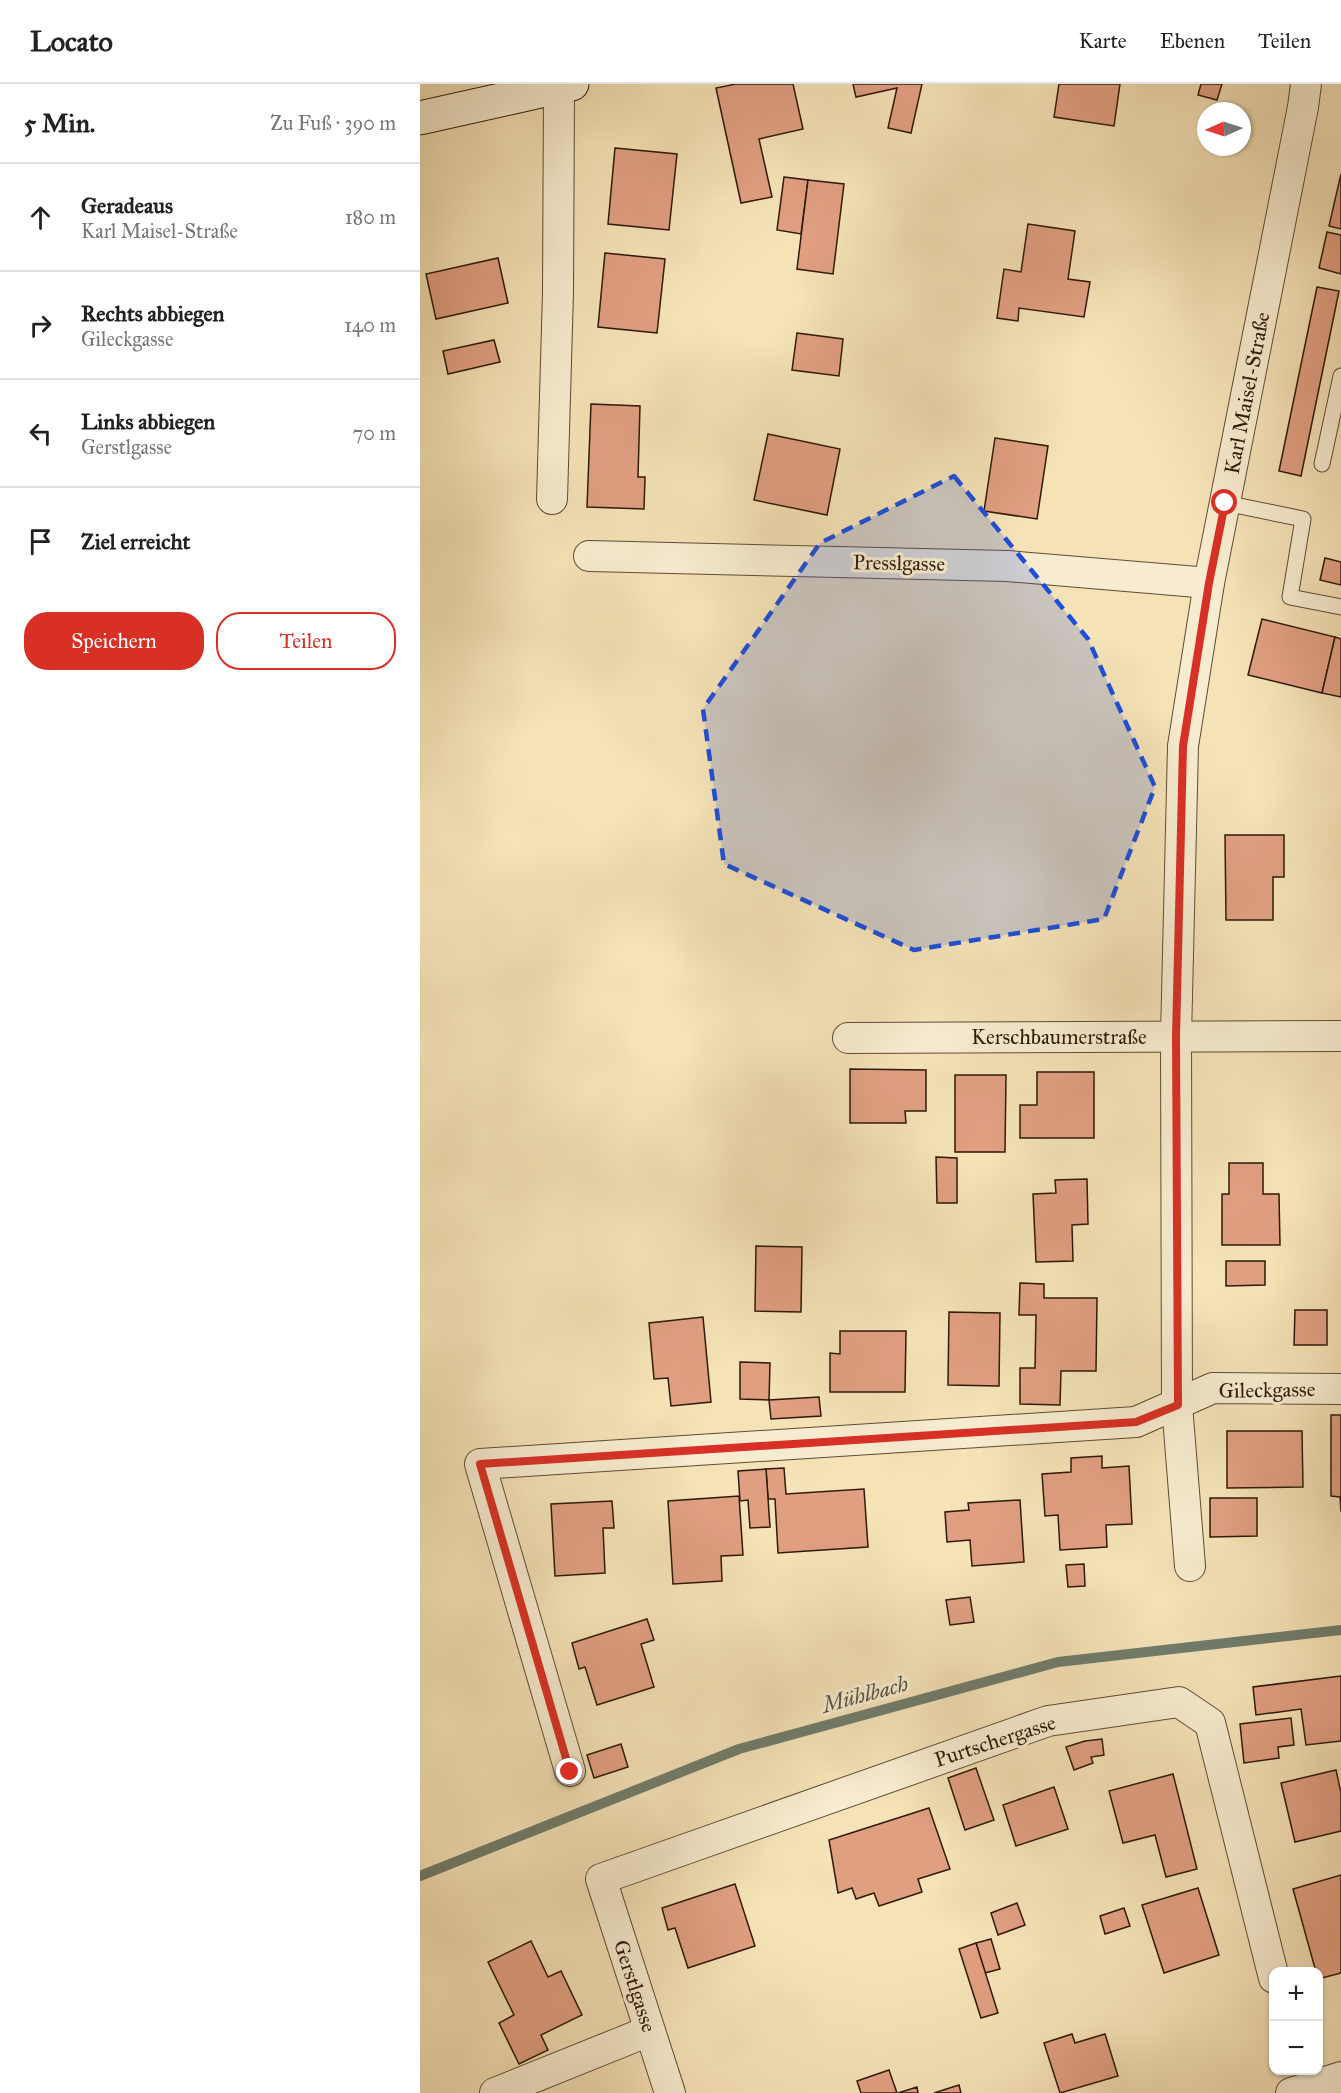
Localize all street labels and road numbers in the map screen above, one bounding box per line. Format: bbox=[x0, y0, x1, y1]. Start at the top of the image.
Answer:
street label: Karl Maisel-Straße bbox=[1219, 309, 1276, 476]
street label: Presslgasse bbox=[853, 549, 946, 577]
street label: Kerschbaumerstraße bbox=[971, 1024, 1147, 1050]
street label: Gileckgasse bbox=[1218, 1376, 1316, 1404]
street label: Purtschergasse bbox=[931, 1709, 1059, 1773]
street label: Gerstlgasse bbox=[608, 1937, 662, 2036]

